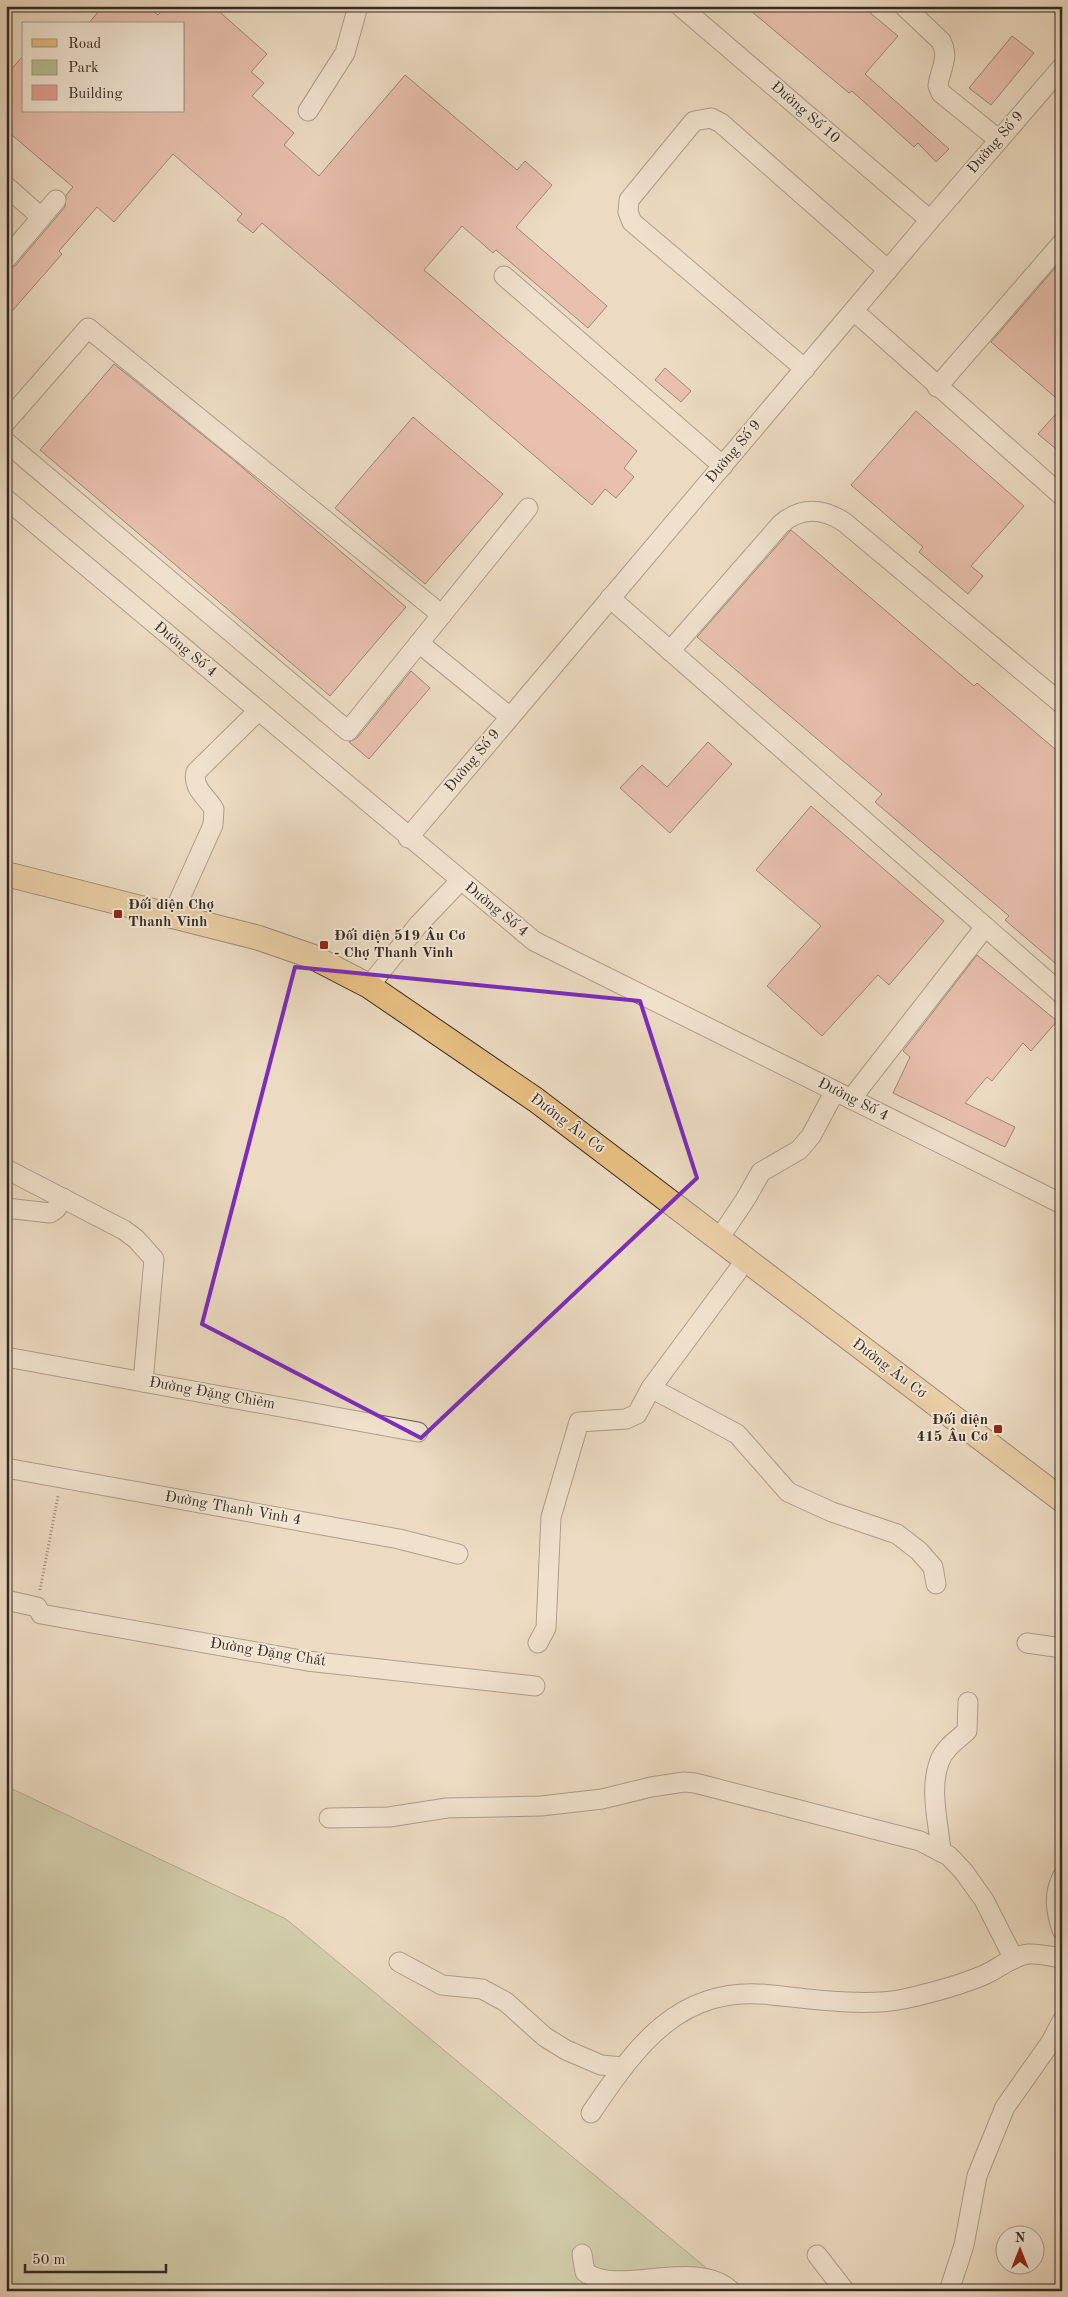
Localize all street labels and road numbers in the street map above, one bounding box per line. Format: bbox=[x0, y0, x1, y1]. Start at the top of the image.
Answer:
street label: Đường Số 10 bbox=[768, 78, 843, 147]
street label: Đường Số 9 bbox=[964, 108, 1027, 177]
street label: Đường Số 9 bbox=[703, 417, 764, 486]
street label: Đường Số 4 bbox=[151, 619, 220, 680]
street label: Đường Số 9 bbox=[442, 726, 503, 795]
street label: Đường Số 4 bbox=[461, 879, 531, 940]
street label: Đường Số 4 bbox=[815, 1075, 891, 1124]
street label: Đường Âu Cơ bbox=[527, 1089, 609, 1157]
street label: Đường Âu Cơ bbox=[849, 1334, 931, 1402]
street label: Đường Đặng Chiêm bbox=[148, 1376, 276, 1412]
street label: Đường Thanh Vinh 4 bbox=[164, 1490, 302, 1528]
street label: Đường Đặng Chất bbox=[209, 1635, 327, 1670]

